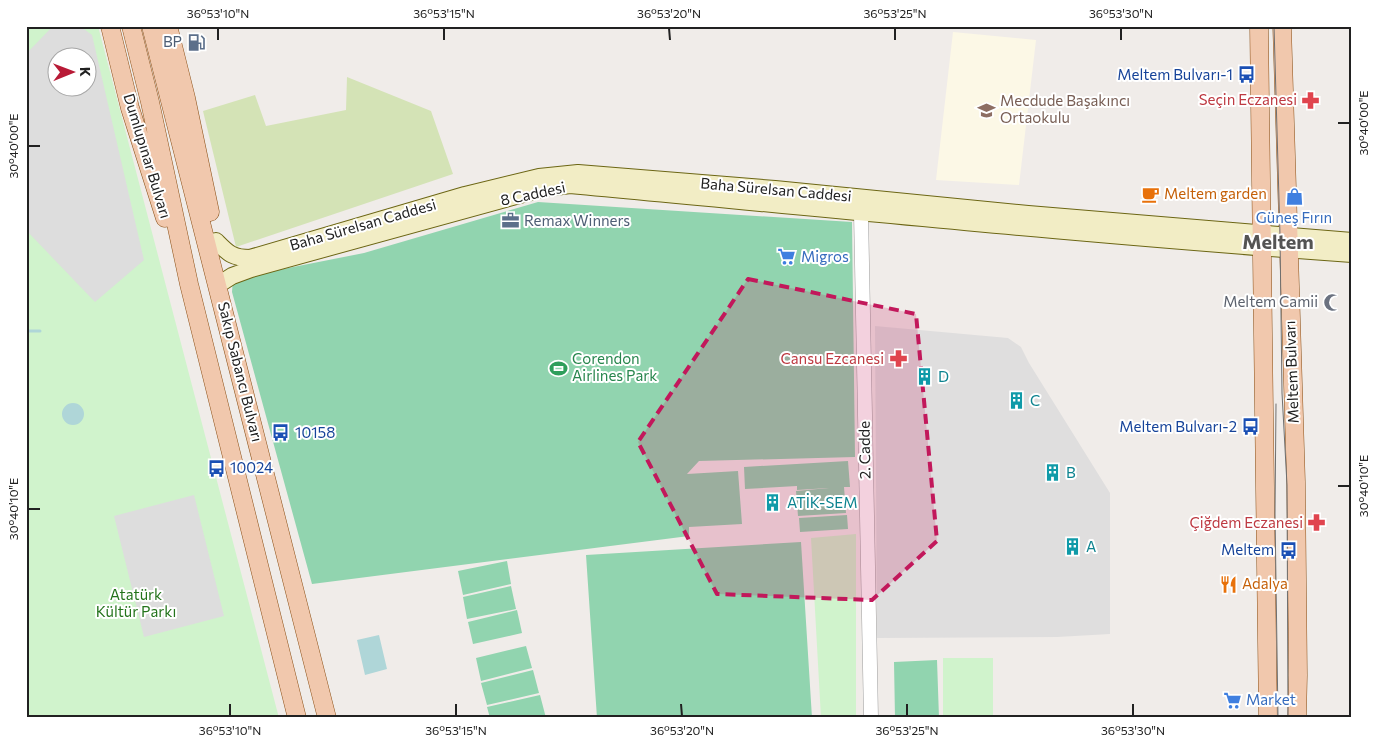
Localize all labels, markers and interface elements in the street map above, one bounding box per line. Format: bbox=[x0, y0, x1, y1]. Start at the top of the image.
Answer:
text: 36°53'10"N bbox=[187, 6, 249, 20]
text: 36°53'15"N bbox=[413, 6, 475, 20]
text: 36°53'20"N bbox=[637, 6, 701, 20]
text: 36°53'25"N bbox=[864, 6, 926, 20]
text: 36°53'30"N bbox=[1089, 6, 1153, 20]
place label: BP bbox=[163, 32, 182, 50]
fuel station icon: BP bbox=[186, 32, 206, 52]
north arrow bbox=[48, 48, 98, 98]
place label: Meltem Bulvarı-1 bbox=[1117, 65, 1233, 83]
bus stop icon: Meltem Bulvarı-1 bbox=[1237, 65, 1257, 85]
text: K bbox=[77, 67, 94, 77]
place label: Seçin Eczanesi bbox=[1199, 90, 1297, 108]
pharmacy icon: Seçin Eczanesi bbox=[1301, 90, 1321, 110]
street label: Dumlupınar Bulvarı bbox=[120, 91, 176, 220]
place label: Mecdude Başakıncı Ortaokulu bbox=[1000, 91, 1130, 126]
text: 30°40'00"E bbox=[1356, 91, 1370, 156]
school or university icon: Mecdude Başakıncı Ortaokulu bbox=[976, 100, 996, 120]
text: 30°40'00"E bbox=[6, 114, 20, 179]
street label: Baha Sürelsan Caddesi bbox=[700, 173, 852, 205]
street label: 8 Caddesi bbox=[499, 177, 567, 209]
cafe icon: Meltem garden bbox=[1140, 184, 1160, 204]
place label: Meltem garden bbox=[1164, 184, 1267, 202]
shop icon: Güneş Fırın bbox=[1284, 187, 1304, 207]
street label: Baha Sürelsan Caddesi bbox=[287, 194, 438, 254]
place label: Güneş Fırın bbox=[1256, 208, 1332, 226]
office icon: Remax Winners bbox=[500, 211, 520, 231]
place label: Remax Winners bbox=[524, 211, 630, 229]
district label: Meltem bbox=[1242, 229, 1314, 253]
supermarket icon: Migros bbox=[777, 247, 797, 267]
place label: Migros bbox=[801, 247, 849, 265]
place label: Meltem Camii bbox=[1223, 292, 1318, 310]
mosque icon: Meltem Camii bbox=[1322, 292, 1342, 312]
street label: Sakıp Sabancı Bulvarı bbox=[215, 300, 267, 444]
street label: Meltem Bulvarı bbox=[1280, 320, 1302, 424]
place label: Corendon Airlines Park bbox=[572, 349, 657, 384]
place label: Cansu Ezcanesi bbox=[780, 349, 884, 367]
pharmacy icon: Cansu Ezcanesi bbox=[888, 349, 908, 369]
sports icon: Corendon Airlines Park bbox=[548, 358, 568, 378]
building icon: D bbox=[914, 367, 934, 387]
place label: D bbox=[938, 367, 949, 385]
building icon: C bbox=[1006, 391, 1026, 411]
place label: C bbox=[1030, 391, 1040, 409]
place label: Meltem Bulvarı-2 bbox=[1119, 417, 1237, 435]
bus stop icon: Meltem Bulvarı-2 bbox=[1241, 417, 1261, 437]
street label: 2. Cadde bbox=[854, 421, 874, 479]
bus stop icon: 10158 bbox=[271, 423, 291, 443]
place label: 10158 bbox=[295, 423, 335, 441]
text: 30°40'10"E bbox=[1356, 455, 1370, 517]
bus stop icon: 10024 bbox=[206, 458, 226, 478]
place label: 10024 bbox=[230, 458, 273, 476]
building icon: B bbox=[1042, 463, 1062, 483]
place label: B bbox=[1066, 463, 1076, 481]
text: 30°40'10"E bbox=[6, 478, 20, 540]
building icon: ATİK-SEM bbox=[763, 493, 783, 513]
place label: ATİK-SEM bbox=[787, 493, 858, 511]
place label: Çiğdem Eczanesi bbox=[1190, 513, 1303, 531]
pharmacy icon: Çiğdem Eczanesi bbox=[1307, 513, 1327, 533]
building icon: A bbox=[1062, 537, 1082, 557]
place label: A bbox=[1086, 537, 1096, 555]
place label: Meltem bbox=[1221, 540, 1274, 558]
bus stop icon: Meltem bbox=[1278, 540, 1298, 560]
restaurant icon: Adalya bbox=[1218, 574, 1238, 594]
place label: Adalya bbox=[1242, 574, 1288, 592]
park label: Atatürk Kültür Parkı bbox=[96, 585, 176, 620]
supermarket icon: Market bbox=[1222, 690, 1242, 710]
place label: Market bbox=[1246, 690, 1296, 708]
text: 36°53'10"N bbox=[199, 723, 261, 737]
text: 36°53'15"N bbox=[425, 723, 487, 737]
text: 36°53'20"N bbox=[650, 723, 714, 737]
text: 36°53'25"N bbox=[876, 723, 938, 737]
text: 36°53'30"N bbox=[1101, 723, 1165, 737]

